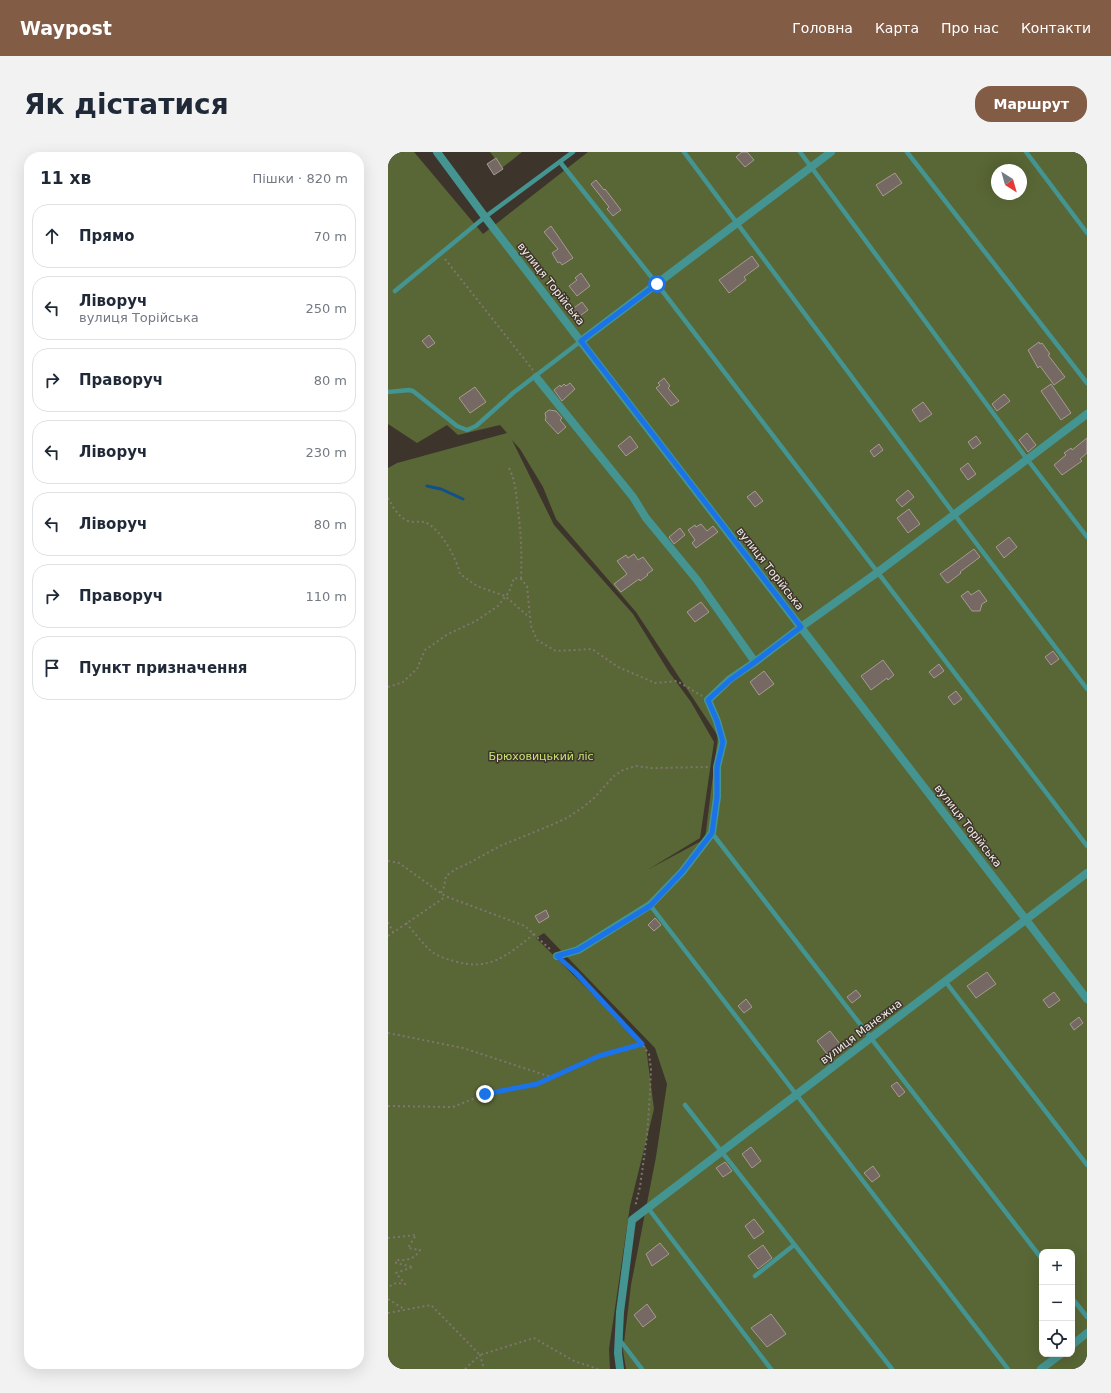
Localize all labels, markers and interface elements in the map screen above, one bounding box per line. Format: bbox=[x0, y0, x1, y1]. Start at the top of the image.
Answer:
text: Waypost bbox=[20, 17, 112, 39]
text: Головна bbox=[792, 20, 853, 36]
text: Карта bbox=[875, 20, 919, 36]
text: Про нас bbox=[941, 20, 999, 36]
text: Контакти bbox=[1021, 20, 1091, 36]
button: Маршрут bbox=[975, 86, 1087, 122]
text: Як дістатися bbox=[24, 88, 229, 121]
north arrow bbox=[991, 164, 1027, 200]
text: 11 хв bbox=[40, 168, 91, 188]
text: Пішки · 820 m bbox=[252, 171, 348, 186]
icon: ahead bbox=[41, 225, 63, 247]
text: Прямо bbox=[79, 227, 135, 245]
text: 70 m bbox=[314, 229, 347, 244]
street label: вулиця Торійська bbox=[515, 240, 587, 328]
route start bbox=[648, 275, 666, 293]
text: Ліворуч bbox=[79, 292, 147, 310]
icon: left bbox=[41, 297, 63, 319]
text: 250 m bbox=[305, 301, 347, 316]
text: вулиця Торійська bbox=[79, 310, 199, 325]
icon: right bbox=[41, 369, 63, 391]
text: Праворуч bbox=[79, 371, 163, 389]
text: 80 m bbox=[314, 373, 347, 388]
icon: left bbox=[41, 441, 63, 463]
text: Ліворуч bbox=[79, 443, 147, 461]
text: 230 m bbox=[305, 445, 347, 460]
icon: left bbox=[41, 513, 63, 535]
text: Ліворуч bbox=[79, 515, 147, 533]
text: 80 m bbox=[314, 517, 347, 532]
street label: вулиця Торійська bbox=[734, 525, 806, 613]
icon: right bbox=[41, 585, 63, 607]
text: Праворуч bbox=[79, 587, 163, 605]
text: 110 m bbox=[305, 589, 347, 604]
icon: arrive bbox=[41, 657, 63, 679]
text: Пункт призначення bbox=[79, 659, 247, 677]
park label: Брюховицький ліс bbox=[488, 750, 594, 763]
street label: вулиця Торійська bbox=[932, 782, 1004, 870]
street label: вулиця Манежна bbox=[818, 997, 904, 1067]
route end bbox=[476, 1085, 494, 1103]
map controls bbox=[1039, 1249, 1075, 1357]
button: + bbox=[1039, 1249, 1075, 1285]
button: − bbox=[1039, 1285, 1075, 1321]
button: locate bbox=[1039, 1321, 1075, 1357]

